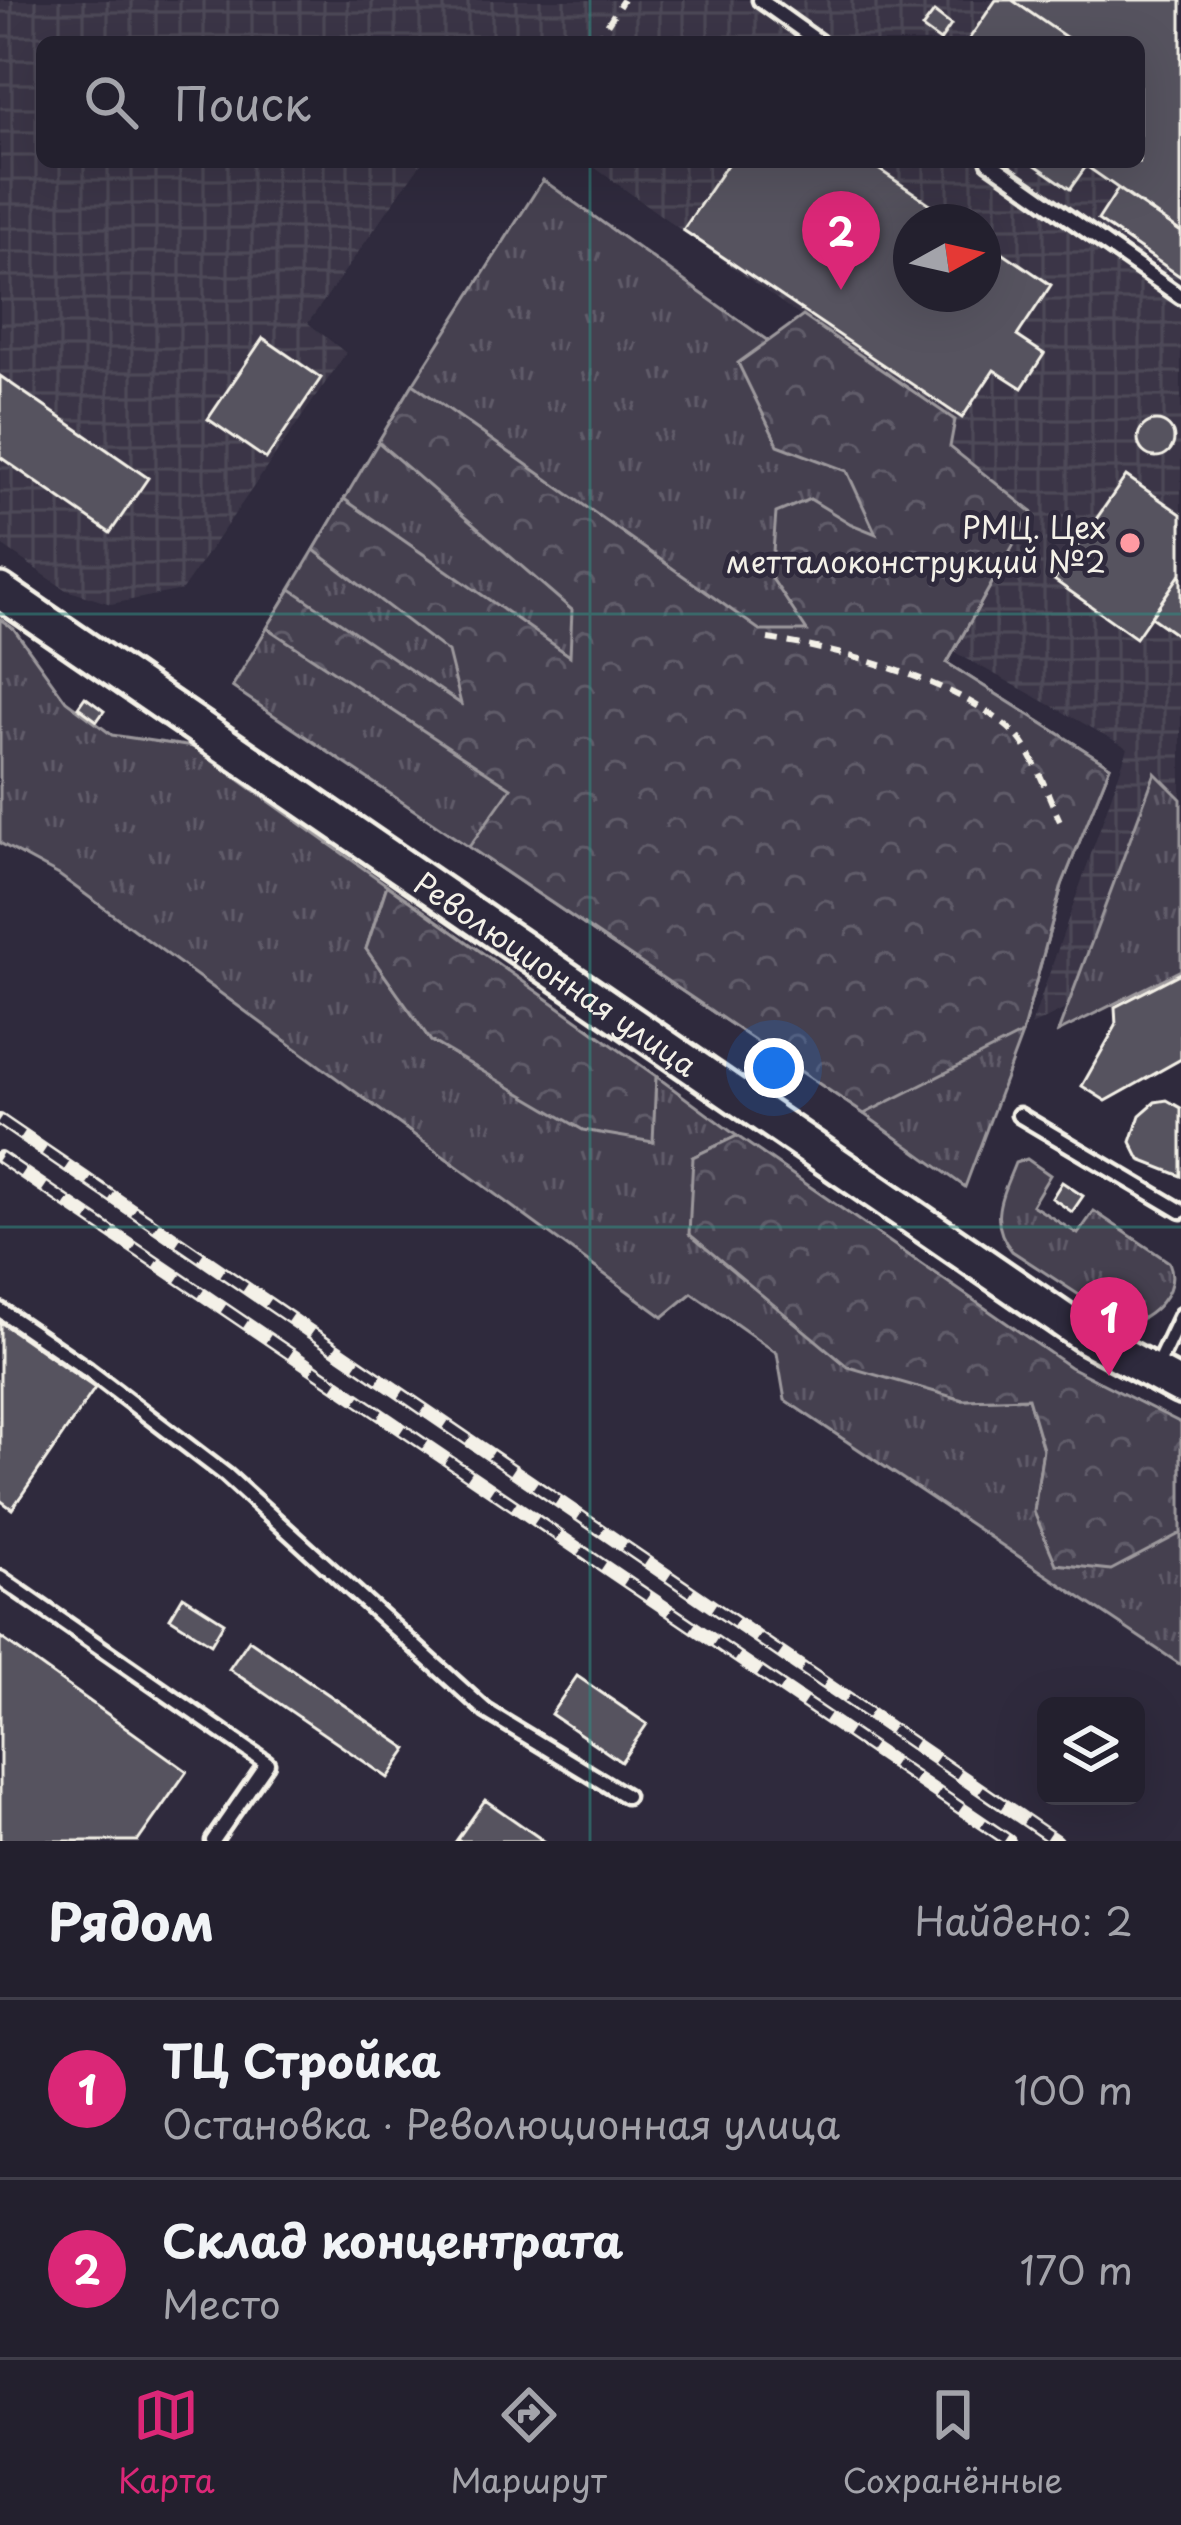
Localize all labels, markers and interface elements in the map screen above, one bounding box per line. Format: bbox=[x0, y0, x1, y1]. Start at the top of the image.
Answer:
search box bbox=[36, 36, 1145, 168]
text: Поиск bbox=[174, 68, 311, 136]
icon: search bbox=[78, 69, 144, 135]
pin: 2 bbox=[802, 191, 880, 290]
north arrow bbox=[893, 204, 1001, 312]
place label: РМЦ. Цех метталоконструкций №2 bbox=[726, 504, 1106, 583]
marker: РМЦ. Цех метталоконструкций №2 bbox=[1117, 530, 1143, 556]
street label: Революционная улица bbox=[406, 860, 707, 1086]
your location bbox=[744, 1038, 804, 1098]
pin: 1 bbox=[1070, 1277, 1148, 1376]
map controls bbox=[1037, 1697, 1145, 1805]
button: layers bbox=[1037, 1697, 1145, 1805]
text: Рядом bbox=[48, 1881, 214, 1958]
text: Найдено: 2 bbox=[914, 1890, 1133, 1949]
text: ТЦ Стройка bbox=[162, 2025, 441, 2093]
text: 1 bbox=[78, 2059, 96, 2118]
text: 100 m bbox=[1014, 2059, 1133, 2118]
text: Остановка · Революционная улица bbox=[162, 2093, 840, 2152]
text: Склад концентрата bbox=[162, 2205, 624, 2273]
text: 2 bbox=[73, 2239, 101, 2298]
text: 170 m bbox=[1020, 2239, 1133, 2298]
text: Место bbox=[162, 2273, 281, 2332]
tab: Карта bbox=[118, 2382, 215, 2504]
tab: Маршрут bbox=[451, 2382, 607, 2504]
tab: Сохранённые bbox=[842, 2382, 1063, 2504]

